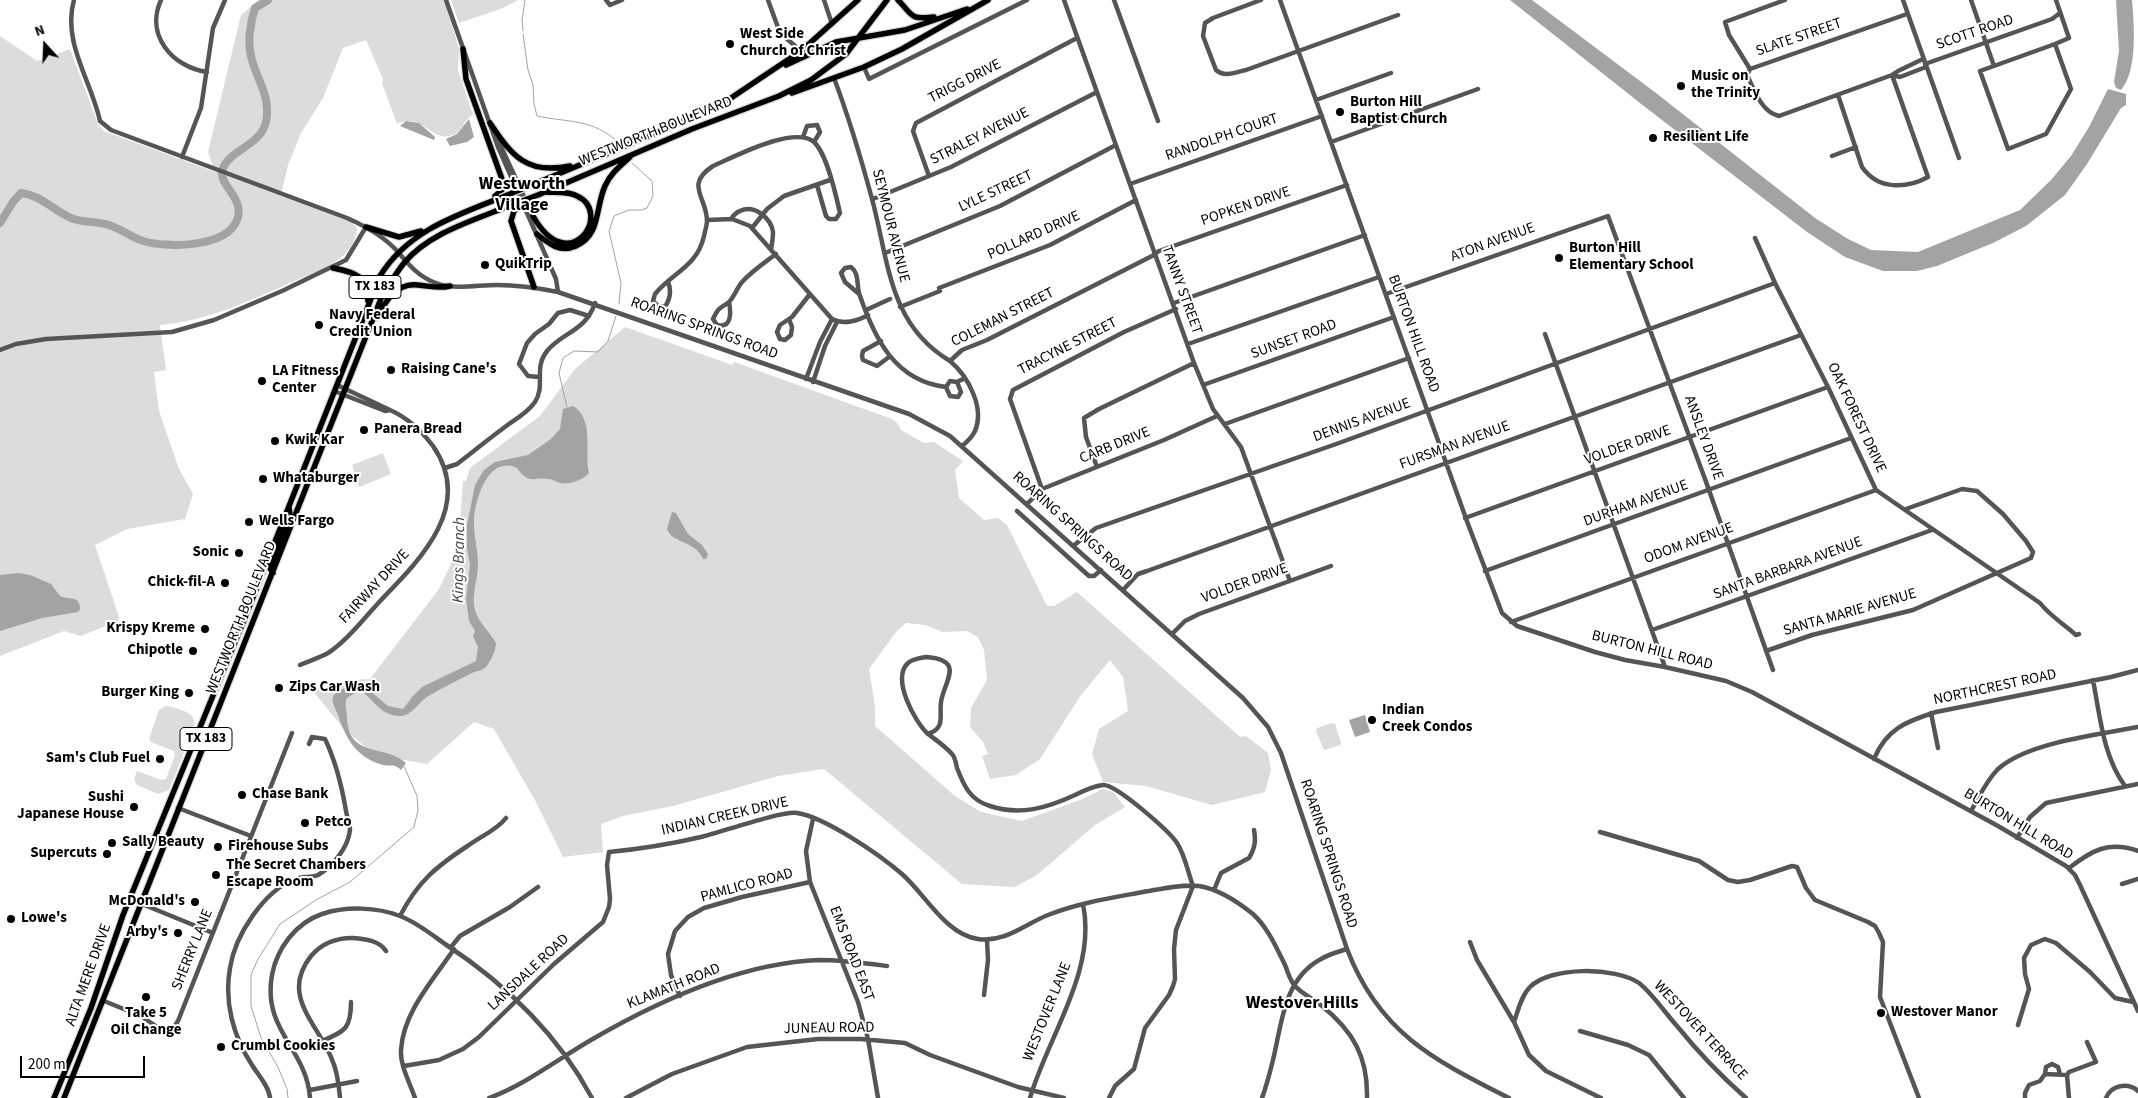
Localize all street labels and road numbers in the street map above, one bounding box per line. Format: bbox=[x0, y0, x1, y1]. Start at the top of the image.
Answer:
street label: SCOTT ROAD bbox=[1934, 11, 2016, 55]
street label: SLATE STREET bbox=[1754, 15, 1844, 61]
street label: TRIGG DRIVE bbox=[926, 56, 1004, 108]
street label: WESTWORTH BOULEVARD bbox=[577, 93, 735, 171]
street label: STRALEY AVENUE bbox=[928, 104, 1032, 170]
street label: RANDOLPH COURT bbox=[1163, 110, 1281, 166]
street label: LYLE STREET bbox=[956, 167, 1036, 217]
street label: SEYMOUR AVENUE bbox=[867, 168, 913, 284]
street label: POPKEN DRIVE bbox=[1199, 183, 1293, 231]
street label: POLLARD DRIVE bbox=[985, 208, 1083, 264]
street label: ATON AVENUE bbox=[1448, 219, 1538, 267]
street label: TANNY STREET bbox=[1157, 243, 1205, 337]
street label: BURTON HILL ROAD bbox=[1383, 273, 1443, 395]
road number: TX 183 bbox=[349, 276, 401, 298]
street label: COLEMAN STREET bbox=[948, 284, 1058, 352]
street label: ROARING SPRINGS ROAD bbox=[628, 294, 780, 364]
street label: TRACYNE STREET bbox=[1015, 314, 1121, 380]
street label: SUNSET ROAD bbox=[1249, 316, 1339, 364]
street label: OAK FOREST DRIVE bbox=[1823, 360, 1889, 476]
street label: ANSLEY DRIVE bbox=[1679, 393, 1727, 483]
street label: DENNIS AVENUE bbox=[1311, 395, 1413, 447]
street label: FURSMAN AVENUE bbox=[1397, 418, 1513, 474]
street label: VOLDER DRIVE bbox=[1582, 422, 1674, 470]
street label: CARB DRIVE bbox=[1077, 424, 1153, 468]
street label: ROARING SPRINGS ROAD bbox=[1008, 468, 1136, 586]
street label: DURHAM AVENUE bbox=[1581, 477, 1691, 531]
street label: ODOM AVENUE bbox=[1642, 519, 1736, 569]
street label: SANTA BARBARA AVENUE bbox=[1711, 534, 1865, 604]
street label: WESTWORTH BOULEVARD bbox=[203, 539, 281, 697]
street label: FAIRWAY DRIVE bbox=[336, 546, 414, 628]
street label: VOLDER DRIVE bbox=[1199, 560, 1291, 608]
street label: SANTA MARIE AVENUE bbox=[1781, 585, 1919, 641]
street label: BURTON HILL ROAD bbox=[1590, 627, 1714, 675]
street label: NORTHCREST ROAD bbox=[1932, 666, 2058, 710]
road number: TX 183 bbox=[180, 728, 232, 751]
street label: ROARING SPRINGS ROAD bbox=[1295, 777, 1361, 931]
street label: BURTON HILL ROAD bbox=[1960, 785, 2076, 865]
street label: INDIAN CREEK DRIVE bbox=[660, 794, 790, 840]
street label: PAMLICO ROAD bbox=[699, 865, 795, 907]
street label: EMS ROAD EAST bbox=[825, 904, 877, 1004]
street label: SHERRY LANE bbox=[169, 907, 217, 993]
street label: ALTA MERE DRIVE bbox=[62, 921, 116, 1029]
street label: LANSDALE ROAD bbox=[485, 931, 573, 1015]
street label: KLAMATH ROAD bbox=[625, 960, 723, 1014]
street label: WESTOVER LANE bbox=[1020, 960, 1076, 1064]
street label: WESTOVER TERRACE bbox=[1649, 978, 1751, 1084]
street label: JUNEAU ROAD bbox=[783, 1019, 875, 1039]

